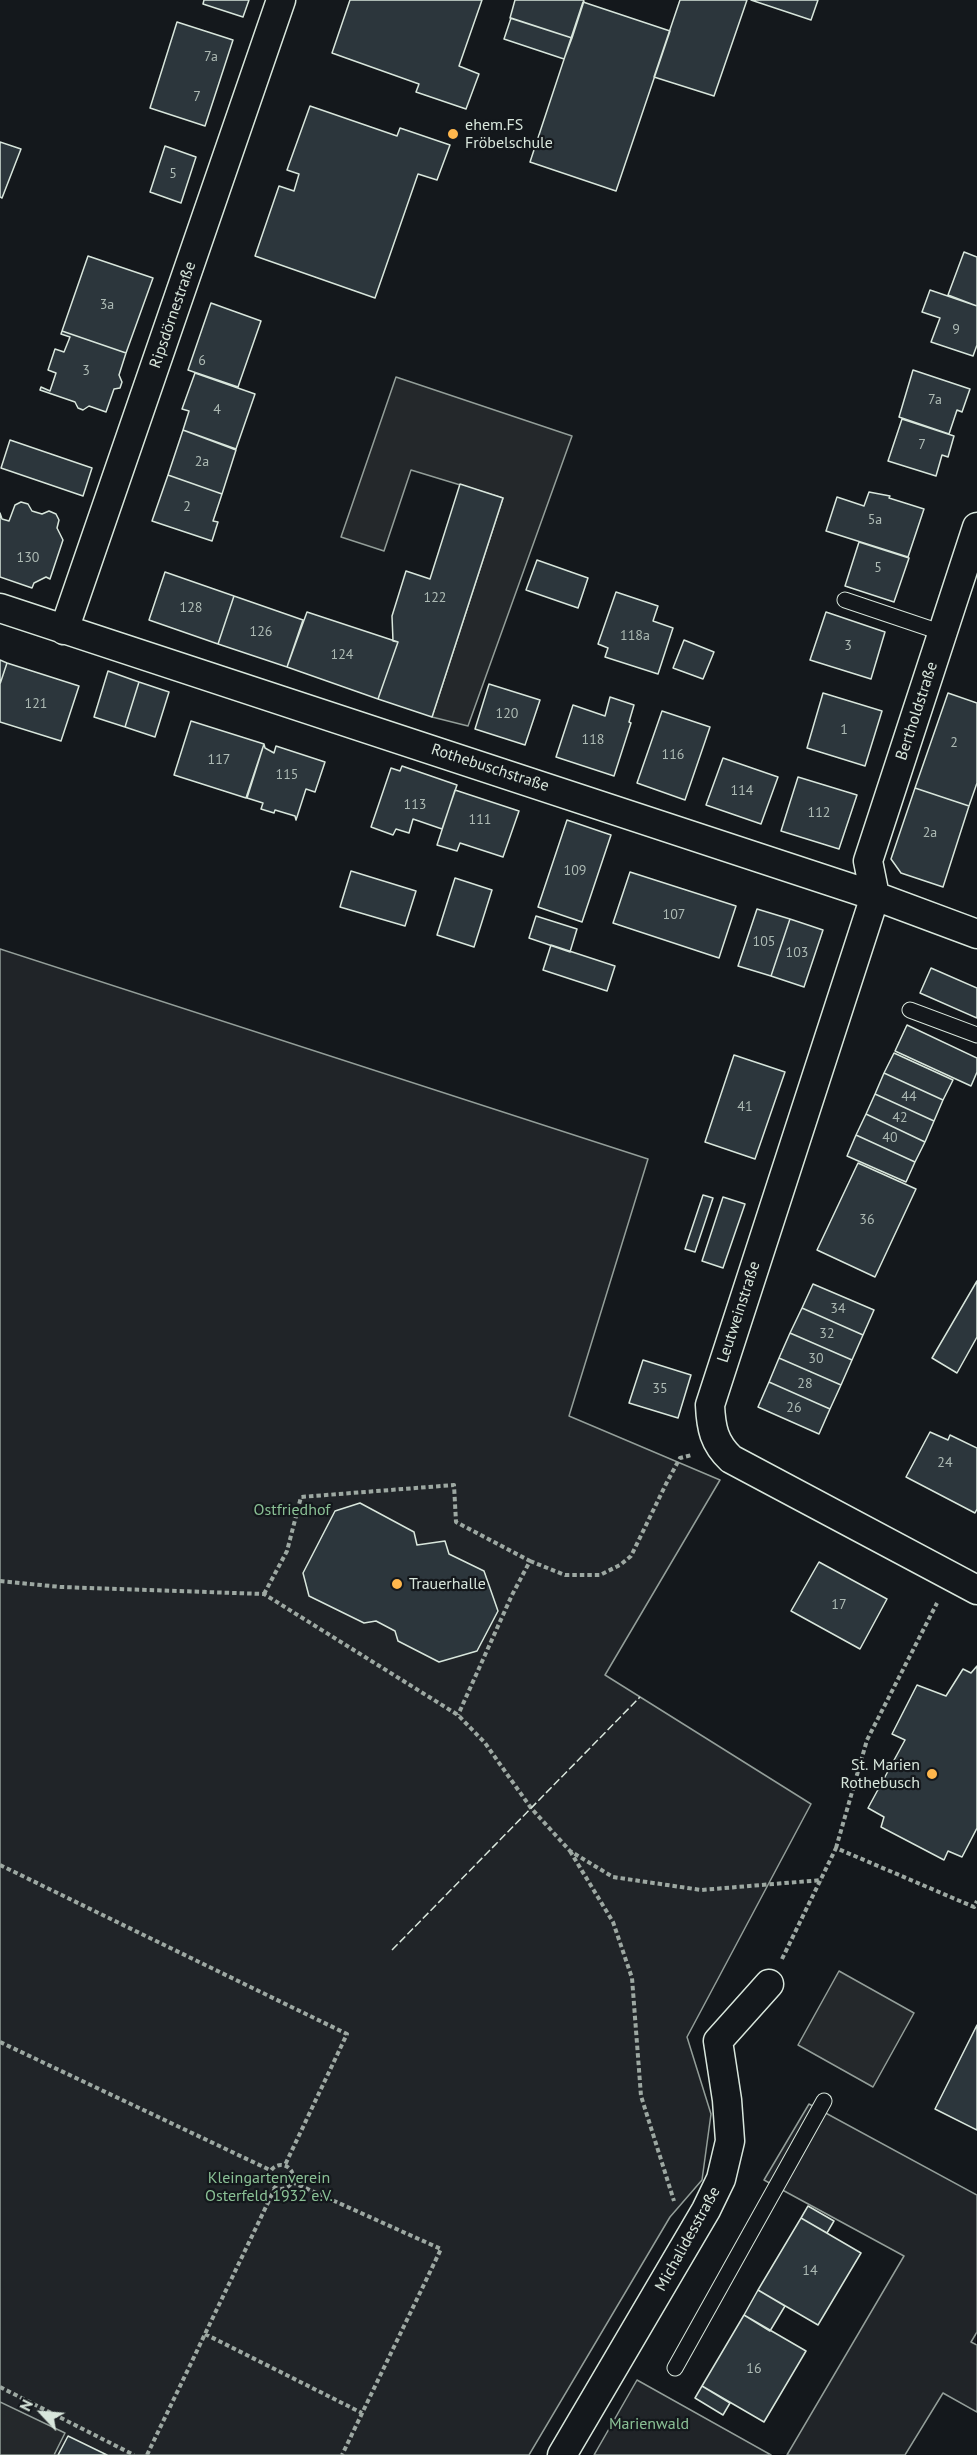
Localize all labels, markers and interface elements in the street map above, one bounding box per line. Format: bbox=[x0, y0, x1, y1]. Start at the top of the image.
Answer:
house number: 7a bbox=[204, 49, 218, 65]
house number: 7 bbox=[193, 89, 201, 105]
place label: ehem.FS Fröbelschule bbox=[465, 115, 553, 153]
marker: ehem.FS Fröbelschule bbox=[446, 127, 460, 141]
house number: 5 bbox=[169, 166, 177, 182]
street label: Ripsdörnestraße bbox=[146, 259, 200, 371]
house number: 3a bbox=[100, 297, 114, 313]
house number: 9 bbox=[952, 322, 960, 338]
house number: 6 bbox=[198, 353, 206, 369]
house number: 3 bbox=[82, 363, 90, 379]
house number: 7a bbox=[928, 392, 942, 408]
house number: 4 bbox=[213, 402, 221, 418]
house number: 7 bbox=[918, 437, 926, 453]
house number: 2a bbox=[195, 454, 209, 470]
house number: 2 bbox=[183, 499, 191, 515]
house number: 5a bbox=[868, 512, 882, 528]
house number: 130 bbox=[17, 550, 39, 566]
house number: 5 bbox=[874, 560, 882, 576]
house number: 122 bbox=[424, 590, 446, 606]
house number: 128 bbox=[180, 600, 202, 616]
house number: 126 bbox=[250, 624, 272, 640]
house number: 118a bbox=[620, 628, 650, 644]
house number: 3 bbox=[844, 638, 852, 654]
house number: 124 bbox=[331, 647, 353, 663]
street label: Bertholdstraße bbox=[892, 659, 942, 763]
house number: 121 bbox=[25, 696, 47, 712]
house number: 120 bbox=[496, 706, 518, 722]
house number: 1 bbox=[840, 722, 848, 738]
house number: 118 bbox=[582, 732, 604, 748]
house number: 2 bbox=[950, 735, 958, 751]
street label: Rothebuschstraße bbox=[429, 740, 551, 796]
house number: 116 bbox=[662, 747, 684, 763]
house number: 117 bbox=[208, 752, 230, 768]
house number: 115 bbox=[276, 767, 298, 783]
house number: 114 bbox=[731, 783, 753, 799]
house number: 113 bbox=[404, 797, 426, 813]
house number: 112 bbox=[808, 805, 830, 821]
house number: 111 bbox=[469, 812, 491, 828]
house number: 2a bbox=[923, 825, 937, 841]
house number: 109 bbox=[564, 863, 586, 879]
house number: 107 bbox=[663, 907, 685, 923]
house number: 105 bbox=[753, 934, 775, 950]
house number: 103 bbox=[786, 945, 808, 961]
house number: 44 bbox=[901, 1089, 917, 1105]
house number: 41 bbox=[737, 1099, 753, 1115]
house number: 42 bbox=[892, 1110, 908, 1126]
house number: 40 bbox=[882, 1130, 898, 1146]
house number: 36 bbox=[859, 1212, 875, 1228]
street label: Leutweinstraße bbox=[714, 1259, 764, 1365]
house number: 34 bbox=[830, 1301, 846, 1317]
house number: 32 bbox=[819, 1326, 835, 1342]
house number: 30 bbox=[808, 1351, 824, 1367]
house number: 28 bbox=[797, 1376, 813, 1392]
house number: 35 bbox=[652, 1381, 668, 1397]
house number: 26 bbox=[786, 1400, 802, 1416]
house number: 24 bbox=[937, 1455, 953, 1471]
park label: Ostfriedhof bbox=[254, 1500, 330, 1520]
place label: Trauerhalle bbox=[409, 1574, 486, 1594]
marker: Trauerhalle bbox=[390, 1577, 404, 1591]
house number: 17 bbox=[831, 1597, 847, 1613]
place label: St. Marien Rothebusch bbox=[840, 1755, 920, 1793]
marker: St. Marien Rothebusch bbox=[925, 1767, 939, 1781]
park label: Kleingartenverein Osterfeld 1932 e.V. bbox=[205, 2168, 333, 2206]
street label: Michalidesstraße bbox=[651, 2183, 725, 2295]
house number: 14 bbox=[802, 2263, 818, 2279]
house number: 16 bbox=[746, 2361, 762, 2377]
north arrow bbox=[12, 2383, 72, 2443]
text: N bbox=[15, 2396, 37, 2414]
park label: Marienwald bbox=[609, 2414, 689, 2434]

